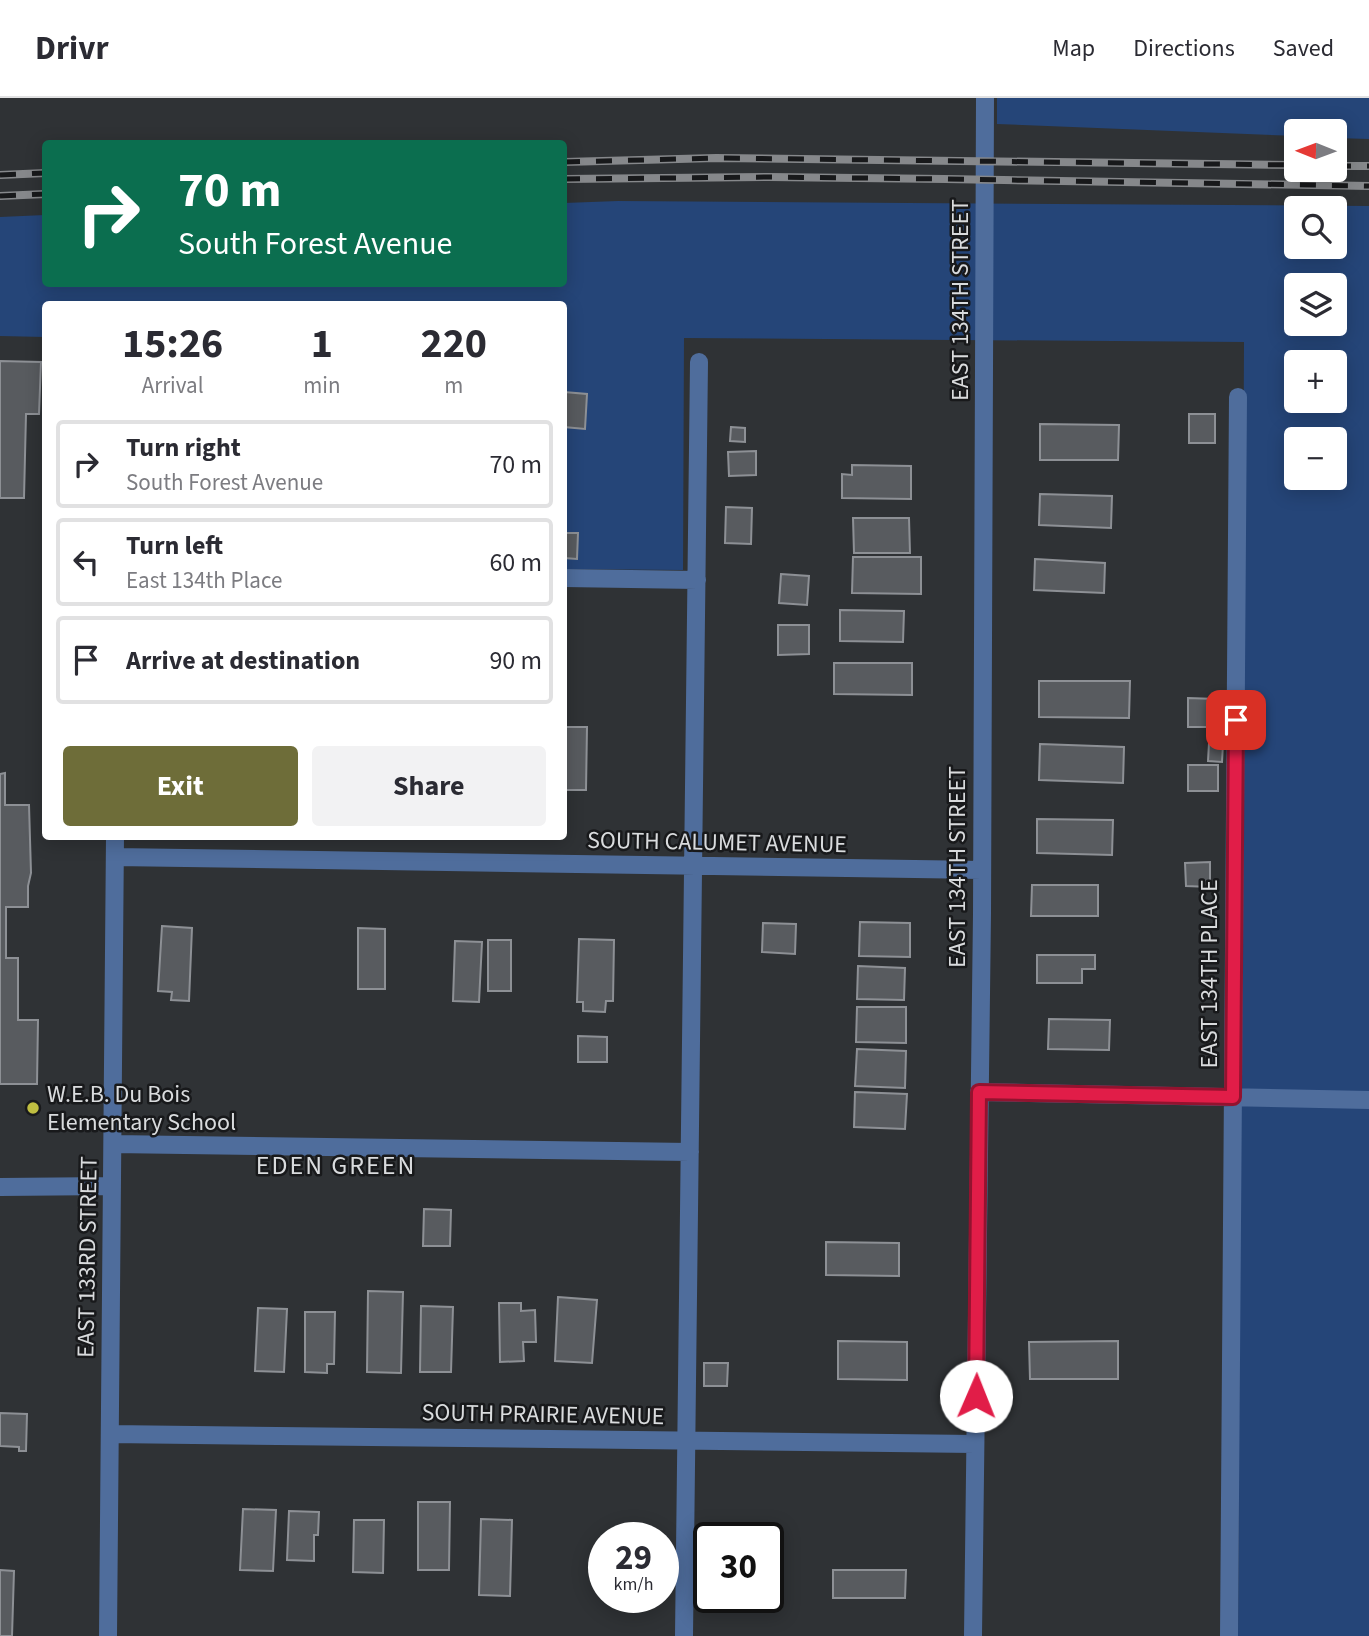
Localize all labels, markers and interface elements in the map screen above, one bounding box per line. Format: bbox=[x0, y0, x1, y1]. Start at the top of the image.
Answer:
text: Drivr bbox=[35, 25, 109, 72]
text: Map bbox=[1052, 31, 1095, 66]
text: Directions bbox=[1133, 31, 1235, 66]
text: Saved bbox=[1273, 31, 1334, 66]
north arrow bbox=[1284, 119, 1348, 182]
map controls bbox=[1284, 119, 1347, 490]
text: 70 m bbox=[178, 156, 282, 226]
icon: right bbox=[63, 168, 154, 259]
button: search bbox=[1284, 196, 1347, 259]
street label: EAST 134TH STREET bbox=[943, 199, 978, 401]
text: South Forest Avenue bbox=[178, 221, 452, 267]
button: layers bbox=[1284, 273, 1347, 336]
text: 15:26 bbox=[122, 314, 223, 374]
text: 1 bbox=[311, 314, 333, 374]
text: 220 bbox=[420, 314, 487, 374]
button: + bbox=[1284, 350, 1347, 413]
text: Arrival bbox=[142, 369, 204, 402]
text: min bbox=[303, 369, 341, 402]
text: m bbox=[444, 369, 463, 402]
button: − bbox=[1284, 427, 1347, 490]
text: Turn right bbox=[126, 429, 241, 466]
icon: right bbox=[67, 445, 105, 483]
text: 70 m bbox=[489, 446, 542, 483]
text: South Forest Avenue bbox=[126, 466, 323, 499]
text: Turn left bbox=[126, 527, 223, 564]
icon: left bbox=[67, 543, 105, 581]
text: 60 m bbox=[489, 544, 542, 581]
text: East 134th Place bbox=[126, 564, 282, 597]
icon: arrive bbox=[67, 641, 105, 679]
text: Arrive at destination bbox=[126, 642, 360, 679]
text: 90 m bbox=[489, 642, 542, 679]
pin bbox=[1206, 690, 1266, 750]
icon: arrive bbox=[1217, 701, 1255, 739]
button: Exit bbox=[63, 746, 298, 826]
button: Share bbox=[312, 746, 546, 826]
street label: EAST 134TH STREET bbox=[940, 766, 975, 968]
street label: SOUTH CALUMET AVENUE bbox=[587, 823, 847, 862]
street label: EAST 134TH PLACE bbox=[1192, 879, 1227, 1069]
place label: W.E.B. Du Bois Elementary School bbox=[47, 1077, 236, 1140]
marker: W.E.B. Du Bois Elementary School bbox=[25, 1100, 41, 1116]
district label: EDEN GREEN bbox=[256, 1147, 416, 1184]
street label: EAST 133RD STREET bbox=[68, 1156, 107, 1358]
position arrow bbox=[939, 1359, 1013, 1433]
street label: SOUTH PRAIRIE AVENUE bbox=[421, 1395, 665, 1434]
speed limit sign: 30 bbox=[693, 1522, 784, 1613]
text: 29 bbox=[615, 1533, 652, 1583]
text: km/h bbox=[614, 1572, 653, 1597]

